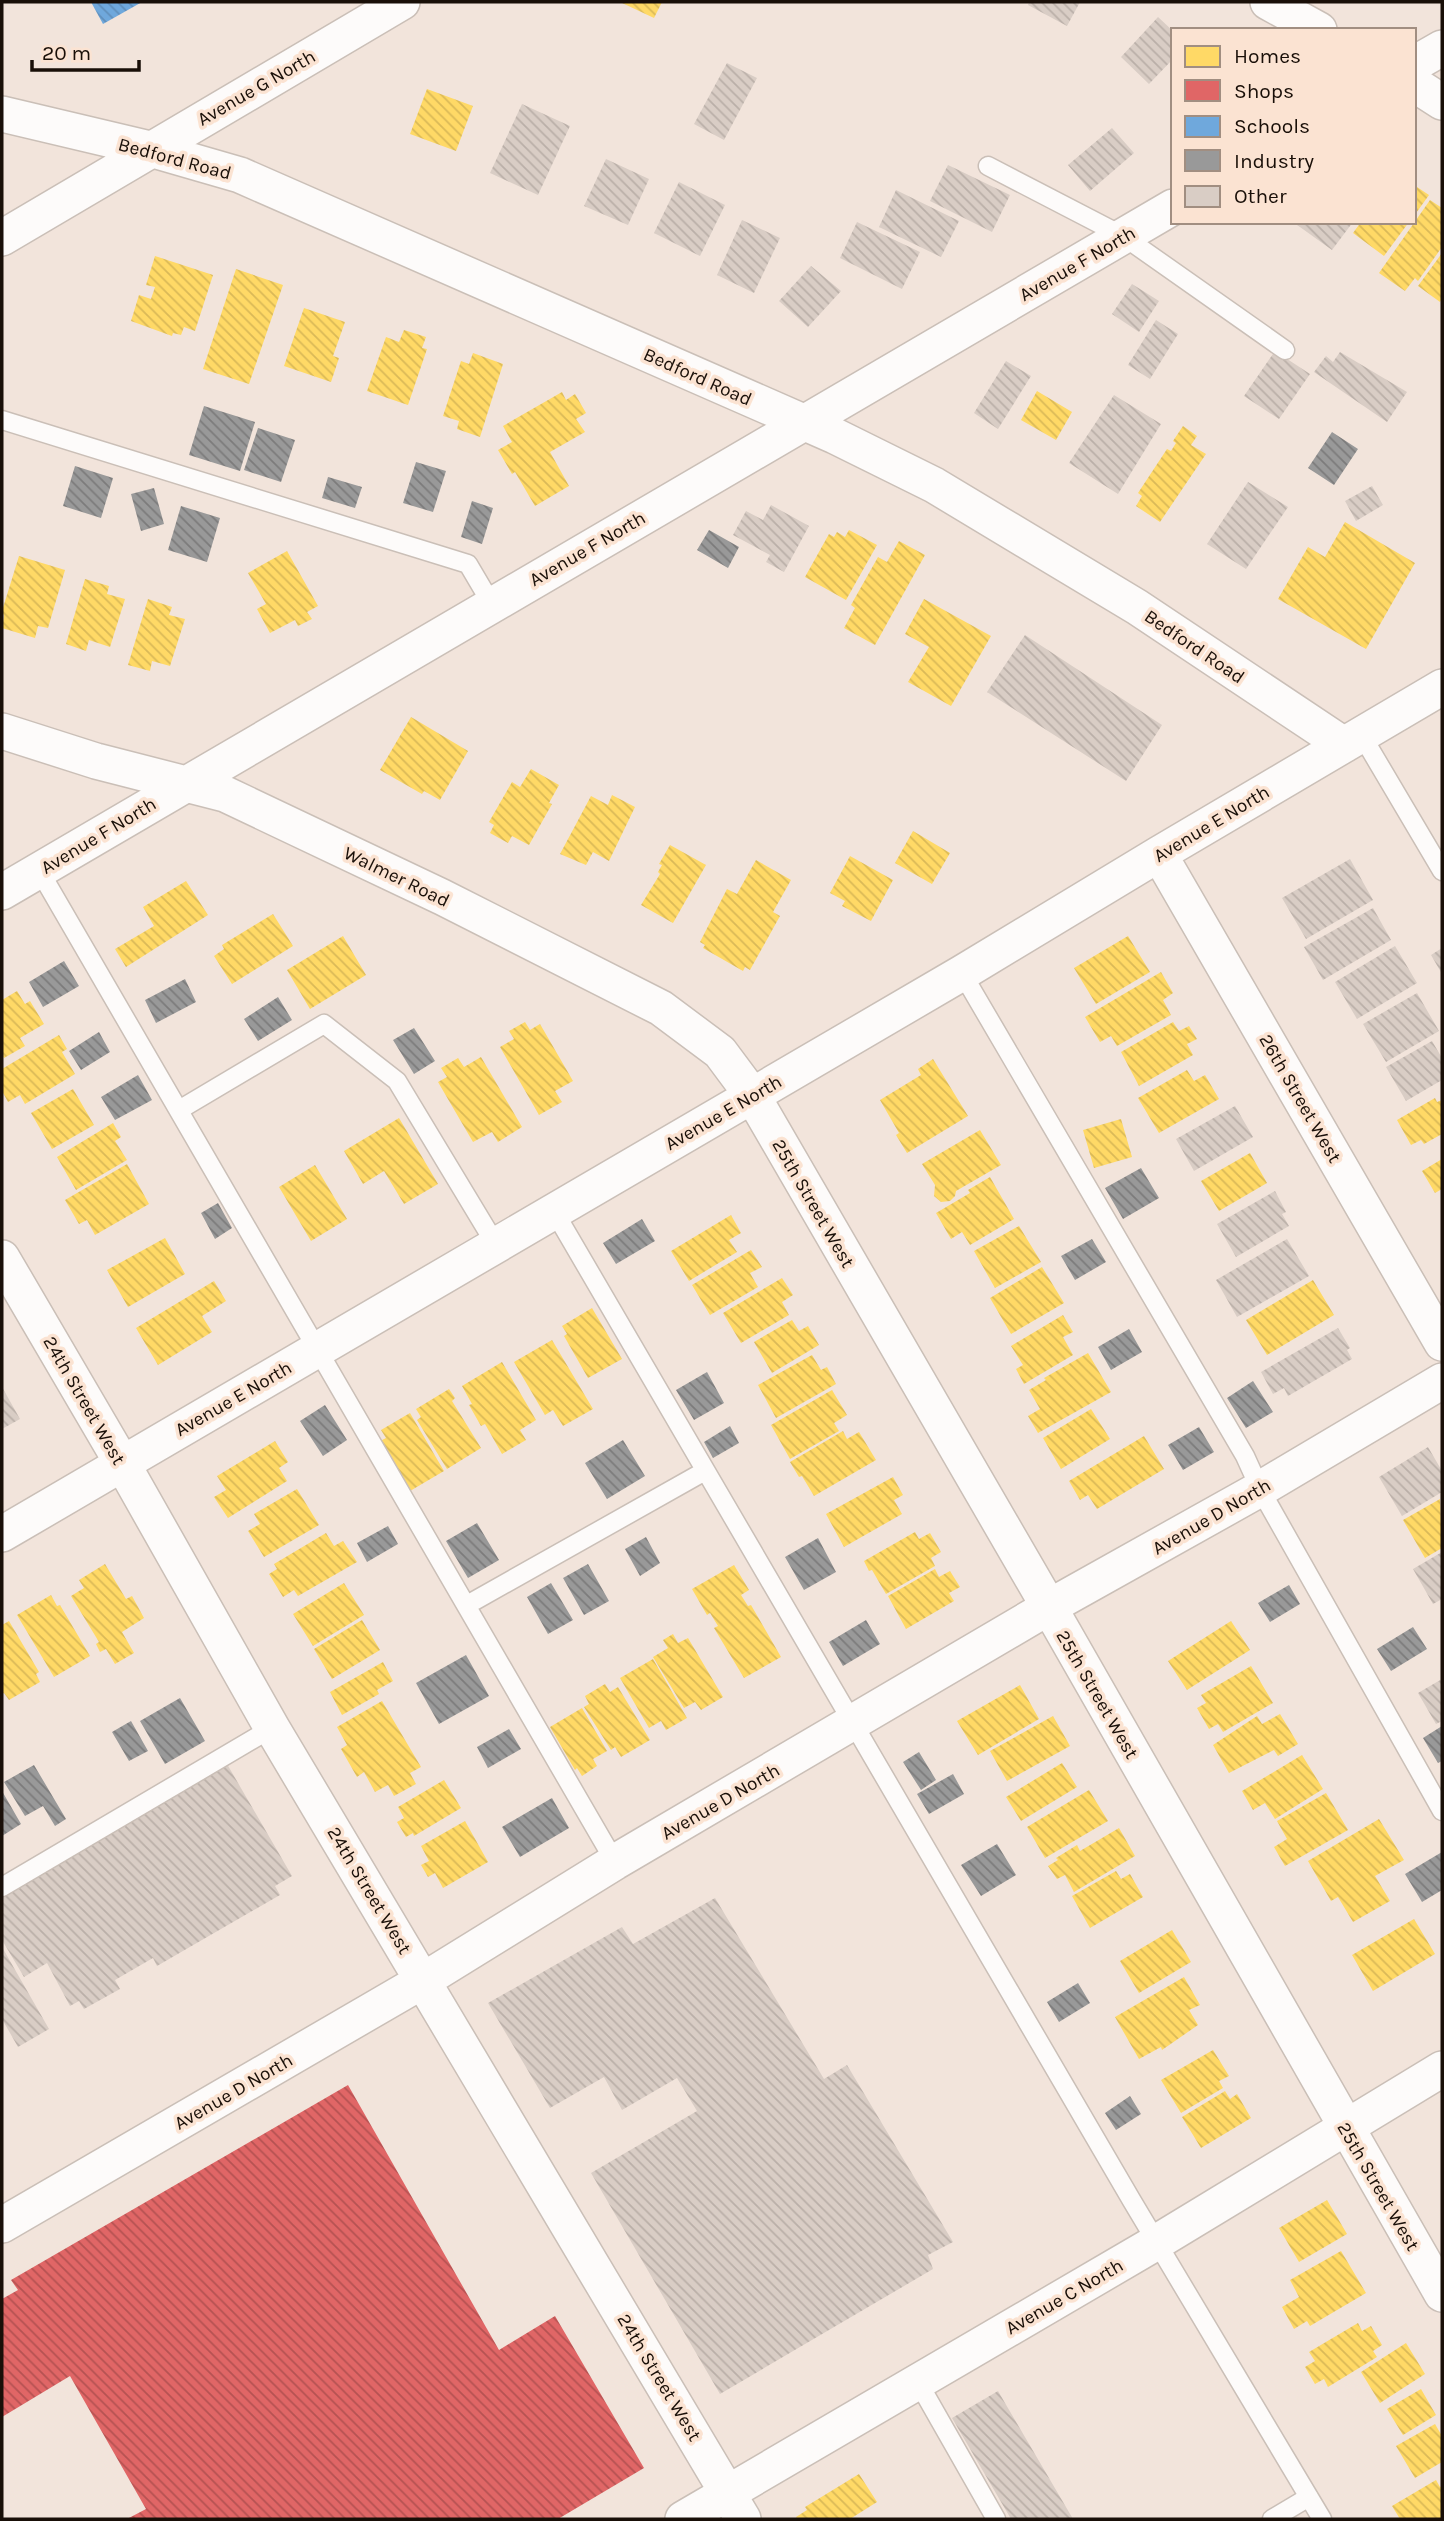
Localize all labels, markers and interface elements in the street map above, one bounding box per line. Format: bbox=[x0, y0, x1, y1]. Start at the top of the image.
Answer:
scale bar bbox=[32, 28, 138, 72]
legend bbox=[1171, 28, 1416, 224]
text: 20 m bbox=[42, 41, 91, 65]
text: Homes bbox=[1234, 44, 1301, 68]
street label: Avenue G North bbox=[194, 45, 319, 131]
text: Shops bbox=[1234, 79, 1294, 103]
text: Schools bbox=[1234, 114, 1310, 138]
street label: Bedford Road bbox=[116, 133, 234, 185]
text: Industry bbox=[1234, 149, 1314, 173]
text: Other bbox=[1234, 184, 1287, 208]
street label: Avenue F North bbox=[1016, 222, 1139, 306]
street label: Bedford Road bbox=[640, 343, 755, 411]
street label: Avenue F North bbox=[526, 507, 649, 591]
street label: Bedford Road bbox=[1140, 605, 1249, 688]
street label: Avenue E North bbox=[1150, 781, 1273, 867]
street label: Avenue F North bbox=[37, 793, 160, 879]
street label: Walmer Road bbox=[340, 842, 453, 912]
street label: 26th Street West bbox=[1254, 1030, 1346, 1167]
street label: Avenue E North bbox=[661, 1071, 786, 1155]
street label: 25th Street West bbox=[767, 1135, 859, 1272]
street label: 24th Street West bbox=[38, 1332, 130, 1469]
street label: Avenue E North bbox=[171, 1357, 296, 1441]
street label: Avenue D North bbox=[1148, 1474, 1275, 1560]
street label: 25th Street West bbox=[1051, 1626, 1143, 1763]
street label: Avenue D North bbox=[657, 1759, 784, 1845]
street label: 24th Street West bbox=[322, 1823, 416, 1958]
street label: Avenue D North bbox=[170, 2049, 297, 2135]
street label: 25th Street West bbox=[1332, 2118, 1424, 2255]
street label: Avenue C North bbox=[1002, 2254, 1127, 2339]
street label: 24th Street West bbox=[612, 2310, 706, 2445]

